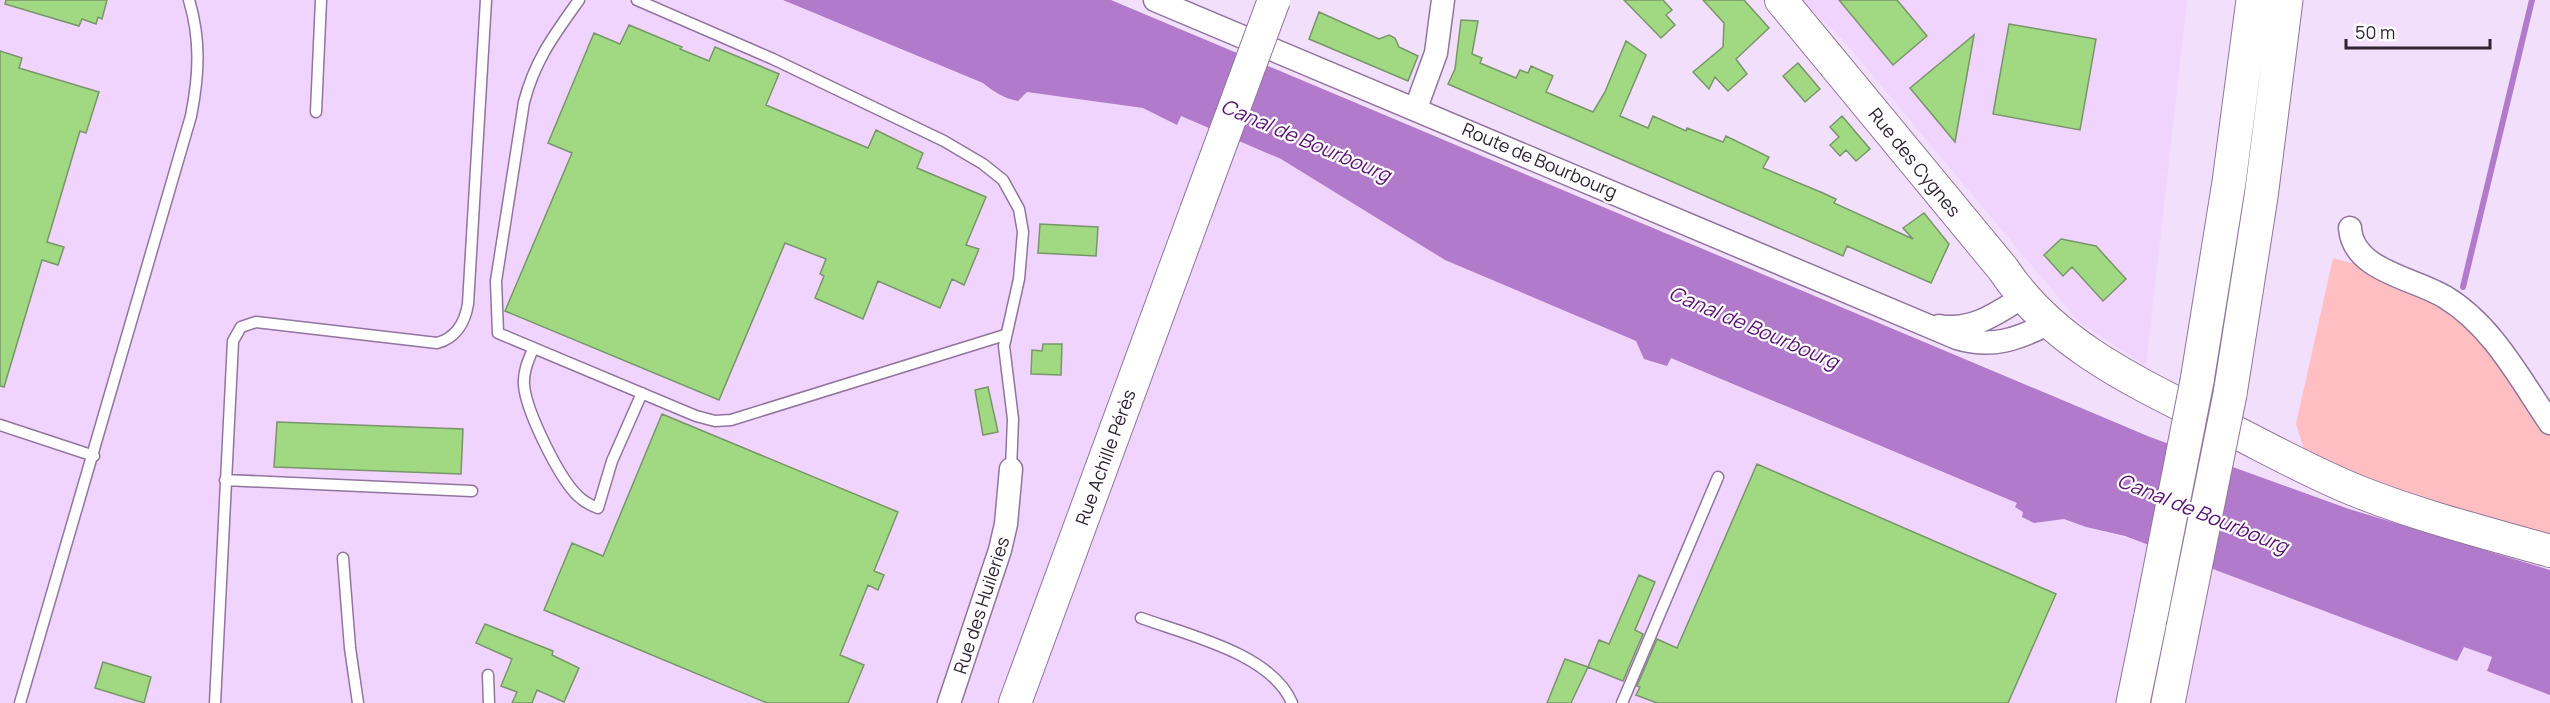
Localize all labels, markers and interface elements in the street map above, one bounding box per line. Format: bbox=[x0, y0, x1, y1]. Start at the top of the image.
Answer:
scale bar bbox=[2346, 12, 2490, 50]
text: 50 m bbox=[2355, 20, 2395, 44]
water label: Canal de Bourbourg bbox=[1217, 92, 1397, 189]
street label: Rue des Cygnes bbox=[1864, 102, 1966, 222]
street label: Route de Bourbourg bbox=[1459, 117, 1621, 203]
water label: Canal de Bourbourg bbox=[1665, 279, 1845, 376]
street label: Rue Achille Pérès bbox=[1069, 386, 1141, 528]
water label: Canal de Bourbourg bbox=[2114, 466, 2294, 560]
street label: Rue des Huileries bbox=[947, 533, 1015, 677]

